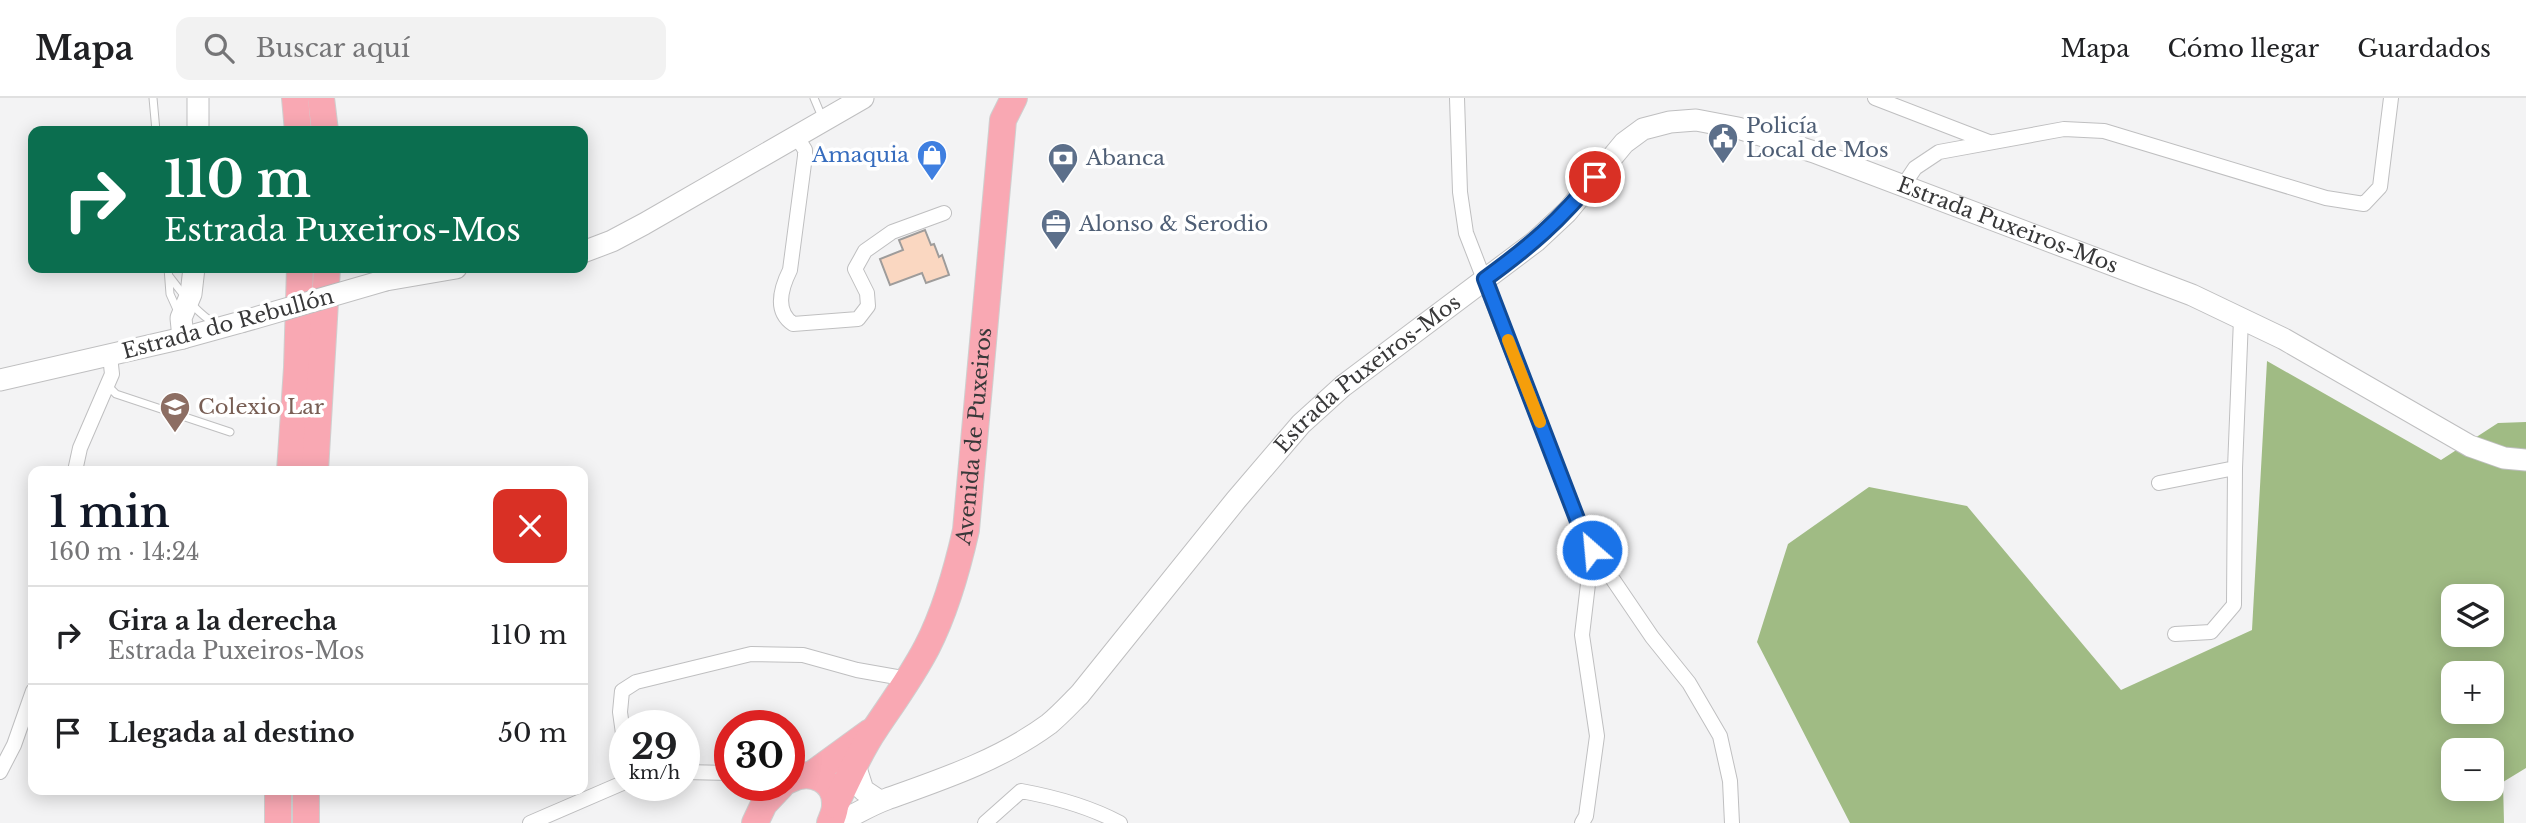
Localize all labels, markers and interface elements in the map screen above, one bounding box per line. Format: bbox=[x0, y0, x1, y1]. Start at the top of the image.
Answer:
search box bbox=[176, 17, 666, 80]
text: Mapa bbox=[35, 28, 134, 69]
icon: search bbox=[200, 29, 238, 67]
text: Buscar aquí bbox=[256, 32, 410, 64]
text: Mapa bbox=[2060, 34, 2129, 63]
text: Cómo llegar bbox=[2167, 34, 2319, 63]
text: Guardados bbox=[2357, 34, 2491, 63]
place label: Policía Local de Mos bbox=[1746, 113, 1889, 163]
public building icon: Policía Local de Mos bbox=[1706, 121, 1740, 165]
shop icon: Amaquia bbox=[915, 138, 949, 182]
bank icon: Abanca bbox=[1046, 141, 1080, 185]
place label: Amaquia bbox=[811, 142, 909, 168]
place label: Abanca bbox=[1085, 145, 1165, 171]
pin bbox=[1565, 147, 1625, 207]
text: 110 m bbox=[164, 149, 311, 210]
icon: right bbox=[49, 154, 140, 245]
icon: arrive bbox=[1576, 158, 1614, 196]
street label: Estrada Puxeiros-Mos bbox=[1894, 172, 2122, 279]
office icon: Alonso & Serodio bbox=[1039, 207, 1073, 251]
text: Estrada Puxeiros-Mos bbox=[164, 210, 521, 250]
place label: Alonso & Serodio bbox=[1078, 211, 1268, 237]
street label: Estrada do Rebullón bbox=[119, 283, 337, 365]
street label: Estrada Puxeiros-Mos bbox=[1269, 289, 1466, 458]
street label: Avenida de Puxeiros bbox=[950, 326, 997, 548]
school or university icon: Colexio Lar bbox=[158, 390, 192, 434]
place label: Colexio Lar bbox=[198, 394, 324, 420]
text: 1 min bbox=[49, 486, 170, 538]
button: close bbox=[493, 489, 567, 563]
position arrow bbox=[1555, 513, 1629, 587]
text: 160 m · 14:24 bbox=[49, 538, 199, 566]
map controls bbox=[2441, 584, 2504, 801]
button: layers bbox=[2441, 584, 2504, 647]
text: Gira a la derecha bbox=[108, 605, 337, 637]
icon: right bbox=[49, 616, 87, 654]
text: 110 m bbox=[490, 619, 567, 651]
text: Estrada Puxeiros-Mos bbox=[108, 637, 364, 665]
button: + bbox=[2441, 661, 2504, 724]
speed limit sign: 30 bbox=[714, 710, 805, 801]
icon: arrive bbox=[49, 714, 87, 752]
text: Llegada al destino bbox=[108, 717, 355, 749]
text: 50 m bbox=[498, 717, 567, 749]
text: 29 bbox=[631, 725, 678, 768]
button: − bbox=[2441, 738, 2504, 801]
text: km/h bbox=[629, 762, 680, 784]

